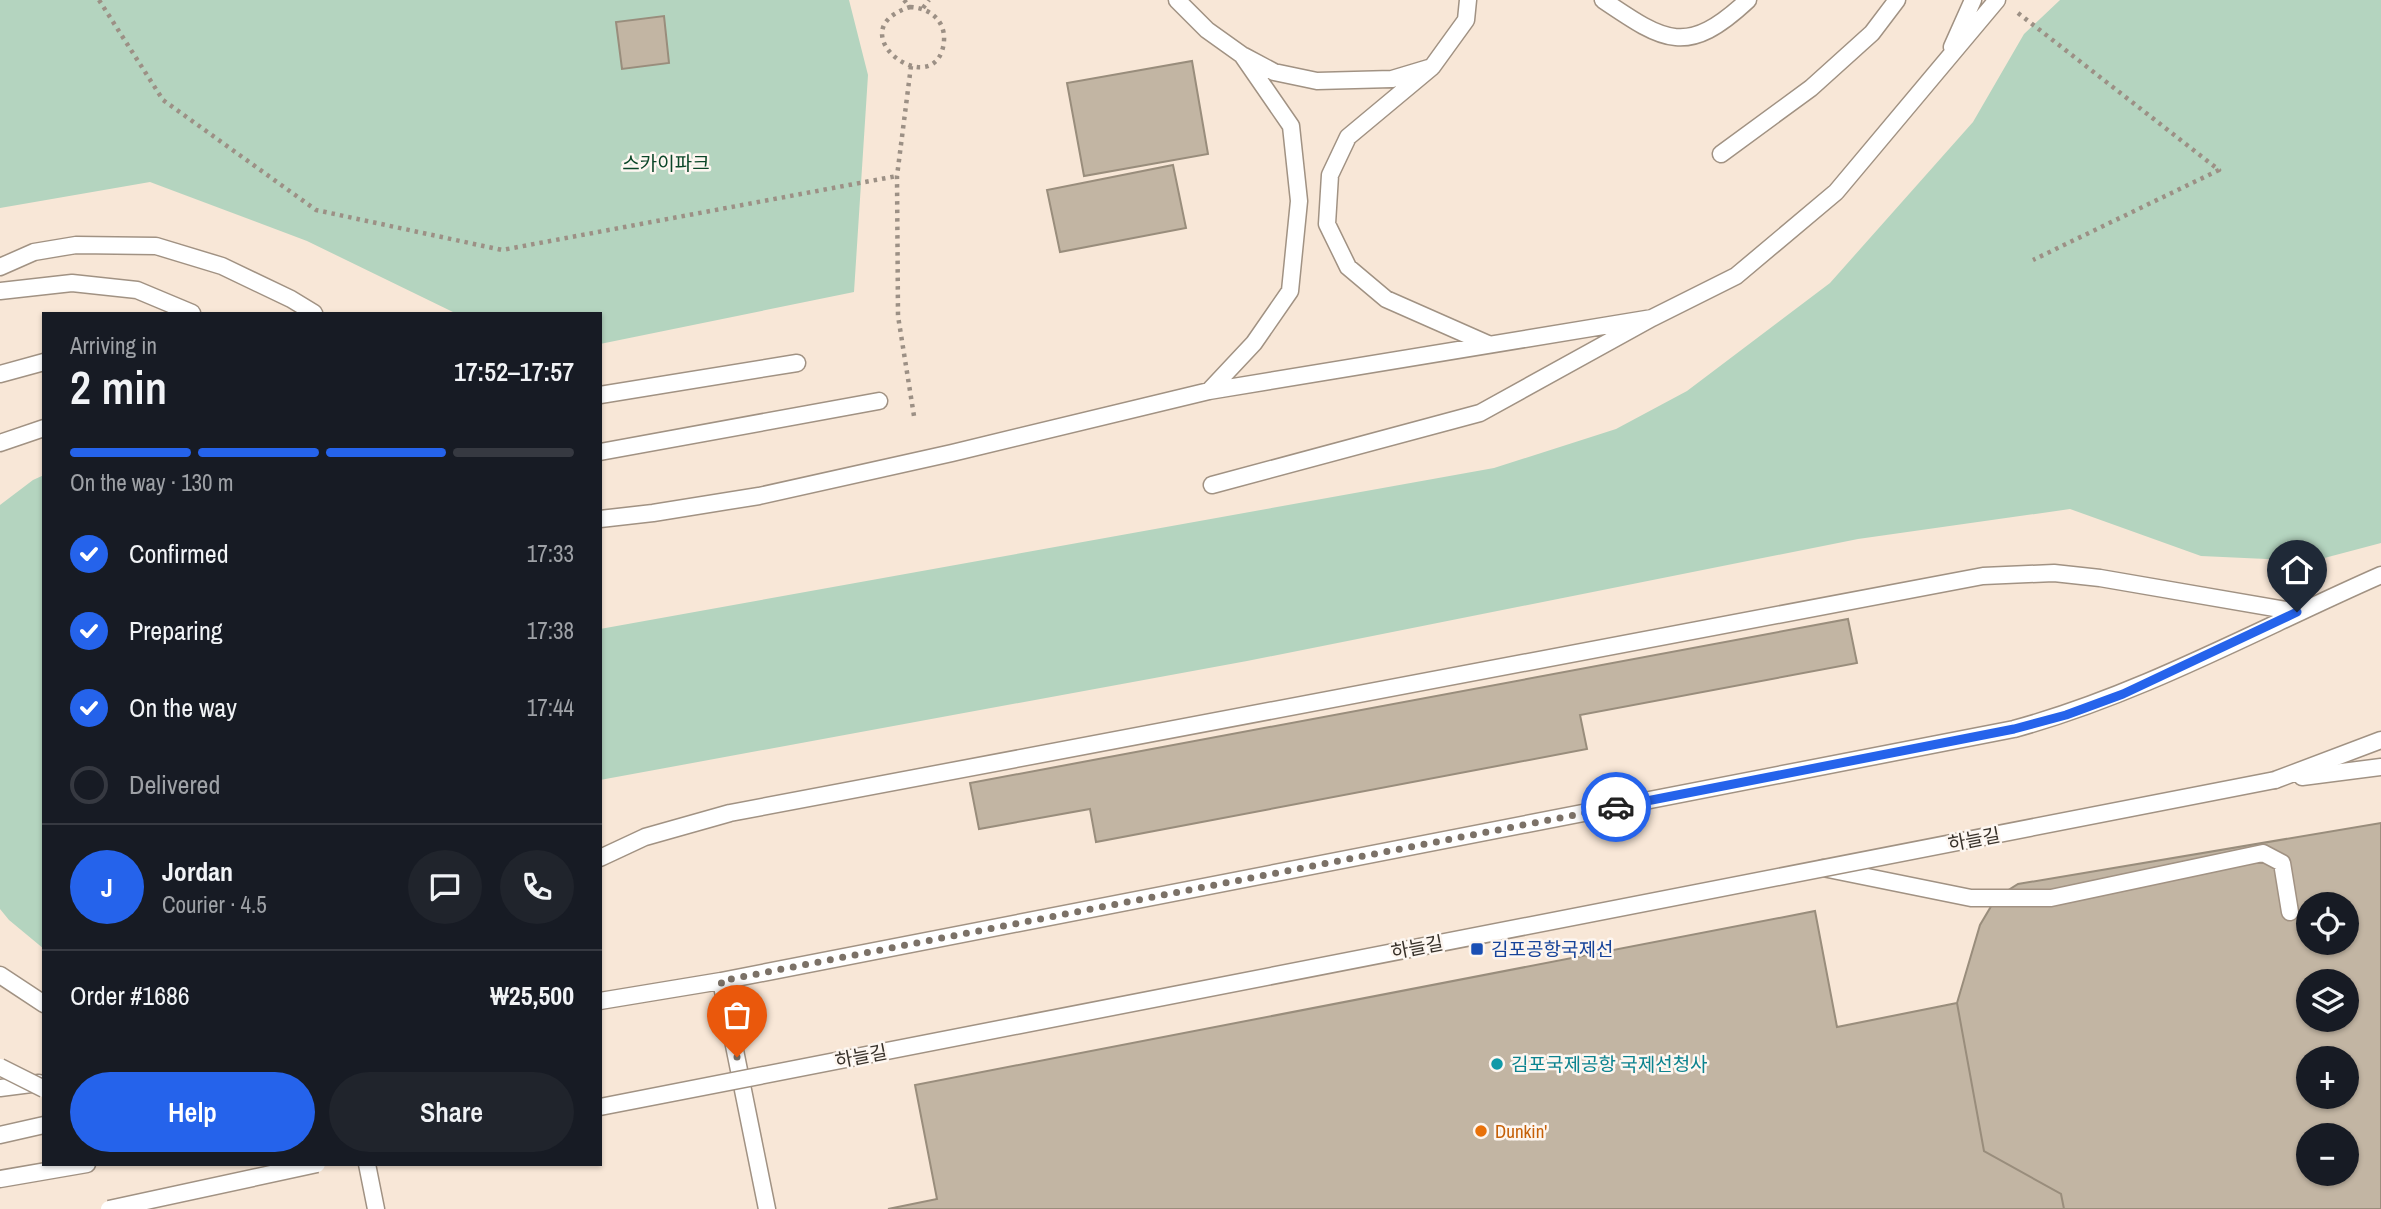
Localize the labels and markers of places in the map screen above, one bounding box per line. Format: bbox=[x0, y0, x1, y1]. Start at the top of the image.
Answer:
pin bbox=[2267, 540, 2327, 612]
place label: 김포공항국제선 bbox=[1491, 936, 1613, 962]
marker: 김포공항국제선 bbox=[1469, 941, 1485, 957]
pin bbox=[707, 985, 767, 1057]
place label: 김포국제공항 국제선청사 bbox=[1511, 1051, 1708, 1077]
marker: 김포국제공항 국제선청사 bbox=[1489, 1056, 1505, 1072]
place label: Dunkin' bbox=[1495, 1118, 1547, 1144]
marker: Dunkin' bbox=[1473, 1123, 1489, 1139]

